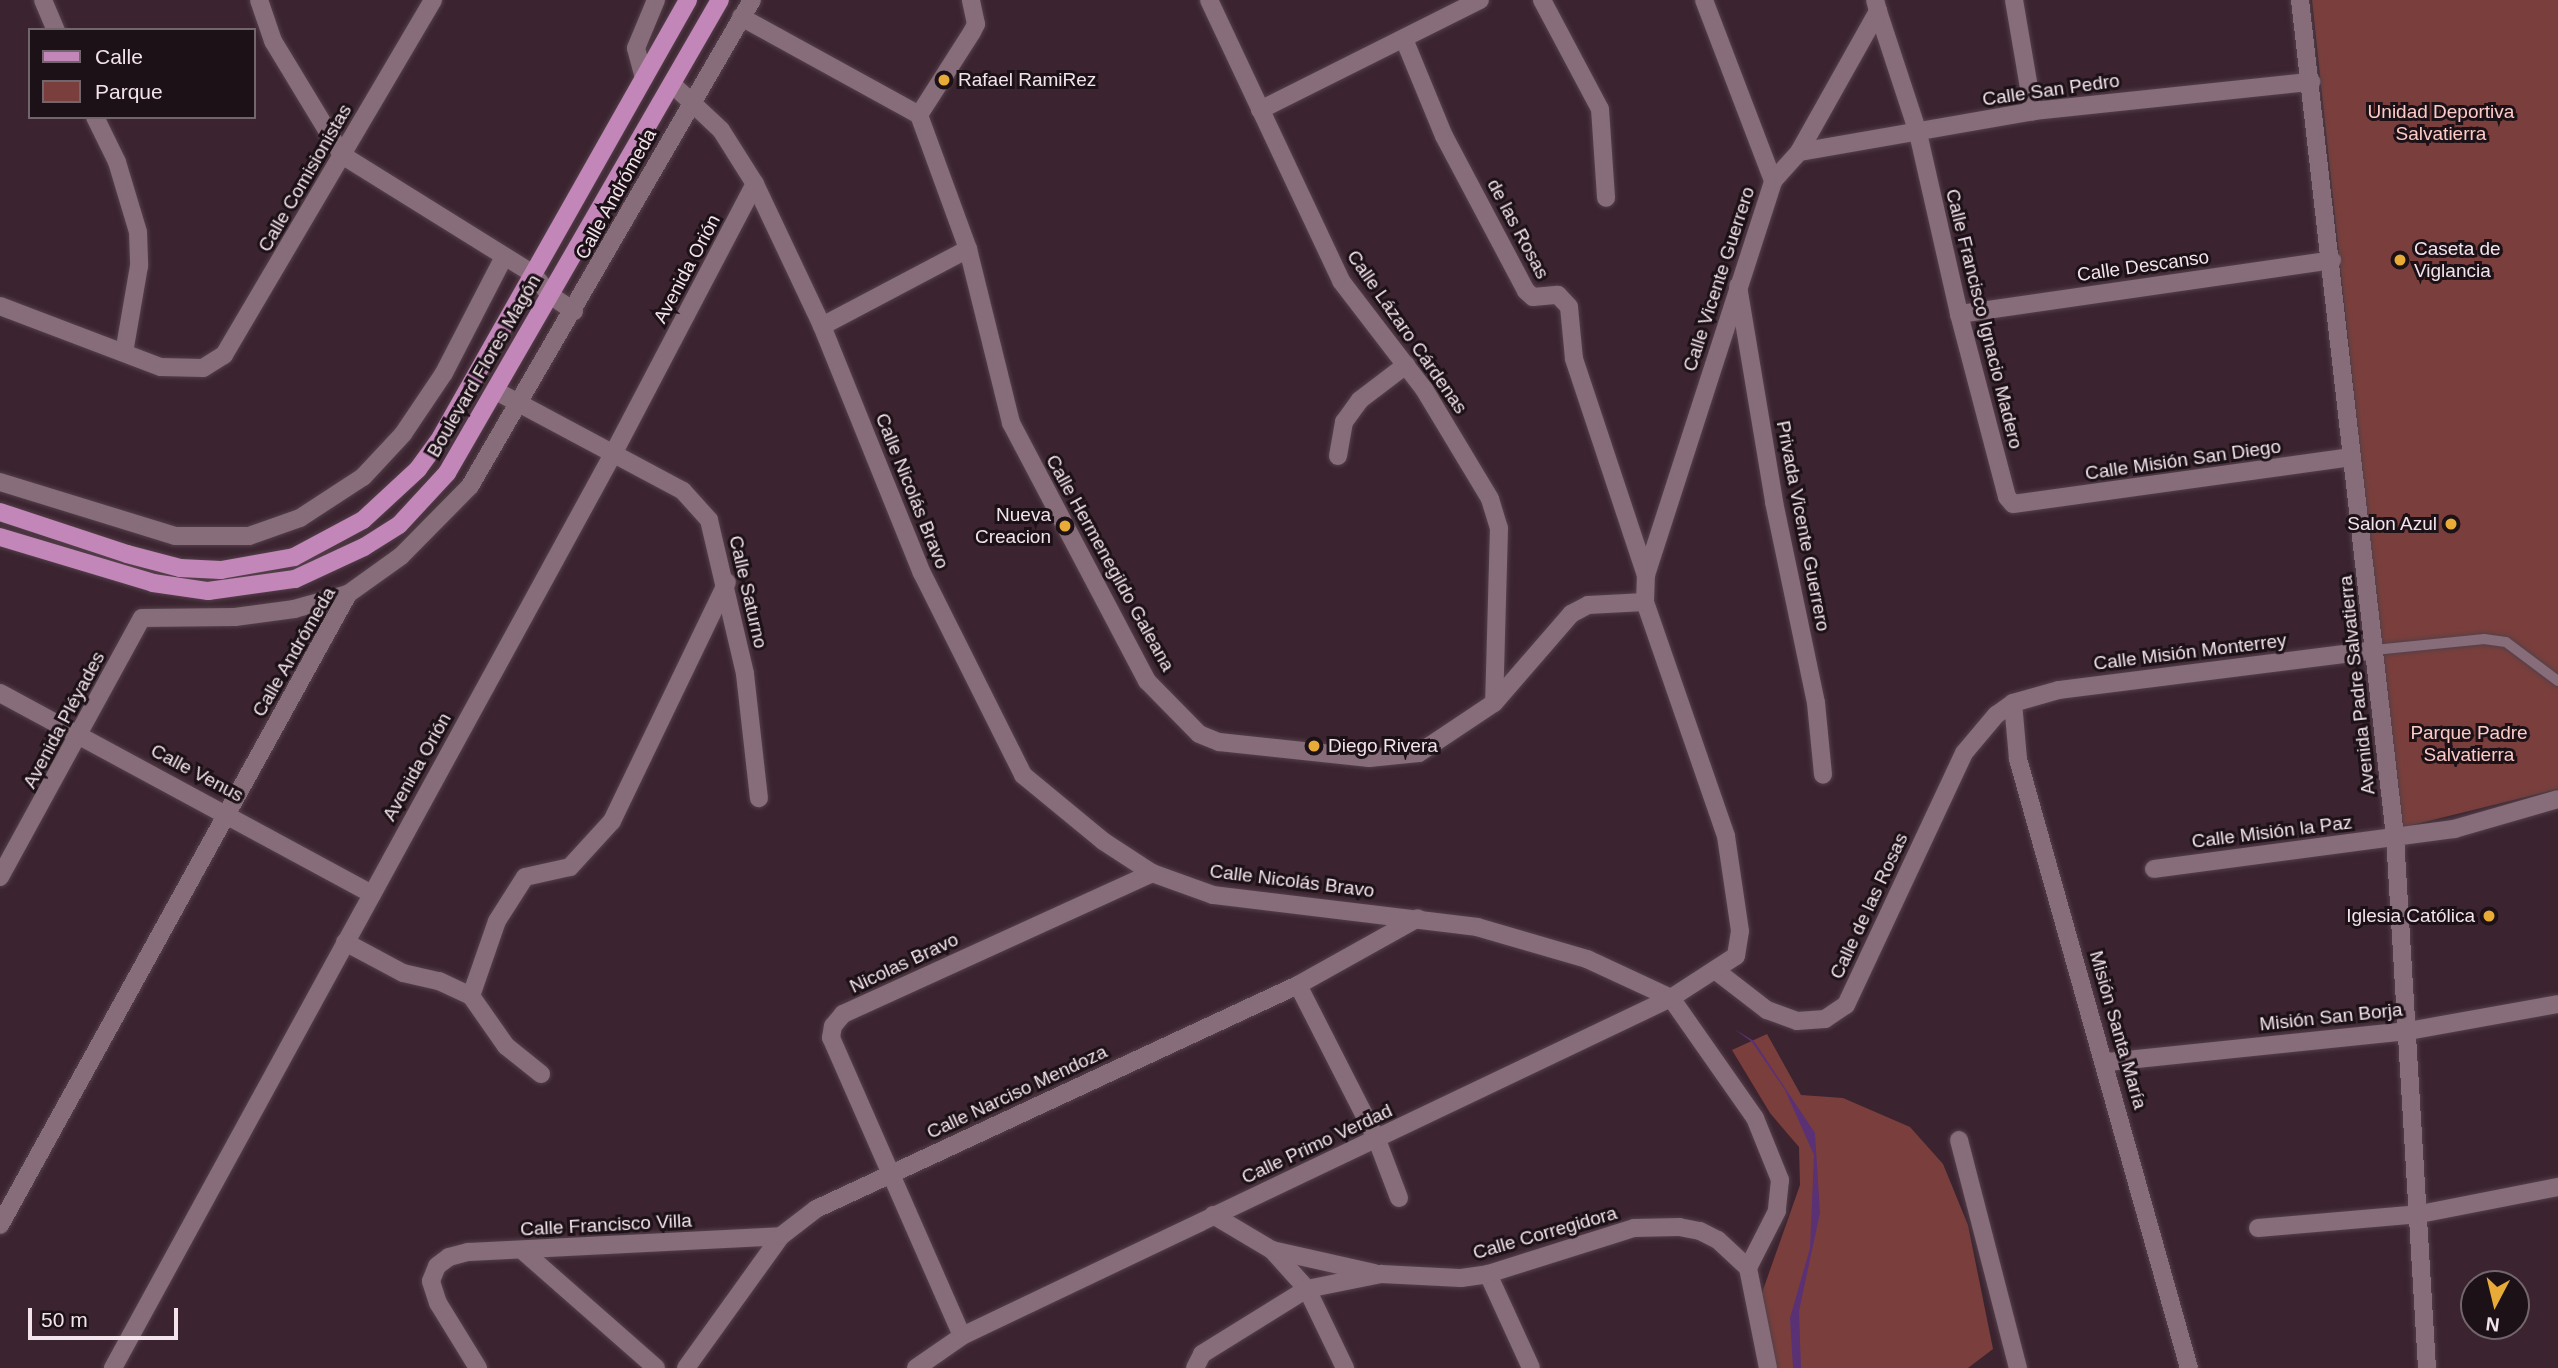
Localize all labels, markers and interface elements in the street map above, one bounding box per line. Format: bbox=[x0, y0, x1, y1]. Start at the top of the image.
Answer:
legend bbox=[28, 28, 256, 119]
text: Calle bbox=[95, 45, 143, 68]
place label: Rafael RamiRez bbox=[958, 69, 1096, 91]
street label: Calle San Pedro bbox=[1981, 69, 2121, 111]
marker: Rafael RamiRez bbox=[936, 72, 952, 88]
text: Parque bbox=[95, 80, 163, 103]
street label: Calle Comisionistas bbox=[253, 100, 357, 256]
park label: Unidad Deportiva Salvatierra bbox=[2368, 101, 2514, 145]
street label: Calle Andrómeda bbox=[570, 124, 662, 264]
street label: de las Rosas bbox=[1482, 175, 1554, 283]
street label: Calle Vicente Guerrero bbox=[1678, 184, 1760, 374]
street label: Calle Francisco Ignacio Madero bbox=[1941, 187, 2027, 451]
street label: Avenida Orión bbox=[649, 211, 725, 327]
place label: Caseta de Viglancia bbox=[2414, 238, 2501, 282]
street label: Calle Descanso bbox=[2076, 245, 2210, 287]
street label: Calle Lázaro Cárdenas bbox=[1342, 246, 1472, 418]
marker: Caseta de Viglancia bbox=[2392, 252, 2408, 268]
street label: Boulevard Flores Magón bbox=[422, 271, 546, 461]
street label: Calle Nicolás Bravo bbox=[870, 410, 954, 572]
street label: Privada Vicente Guerrero bbox=[1771, 419, 1835, 633]
street label: Calle Misión San Diego bbox=[2084, 435, 2282, 485]
street label: Calle Hermenegildo Galeana bbox=[1041, 451, 1179, 675]
place label: Nueva Creacion bbox=[975, 504, 1051, 548]
place label: Salon Azul bbox=[2346, 513, 2437, 535]
marker: Salon Azul bbox=[2443, 516, 2459, 532]
marker: Nueva Creacion bbox=[1057, 518, 1073, 534]
street label: Calle Saturno bbox=[724, 533, 772, 651]
street label: Avenida Padre Salvatierra bbox=[2334, 574, 2380, 796]
street label: Calle Andrómeda bbox=[247, 583, 341, 721]
street label: Calle Misión Monterrey bbox=[2092, 629, 2288, 675]
street label: Avenida Pléyades bbox=[18, 648, 110, 792]
street label: Avenida Orión bbox=[378, 709, 456, 825]
park label: Parque Padre Salvatierra bbox=[2410, 722, 2528, 766]
place label: Diego Rivera bbox=[1328, 735, 1438, 757]
marker: Diego Rivera bbox=[1306, 738, 1322, 754]
street label: Calle Venus bbox=[147, 739, 247, 807]
street label: Calle Misión la Paz bbox=[2190, 811, 2354, 853]
street label: Calle de las Rosas bbox=[1825, 829, 1913, 983]
street label: Calle Nicolás Bravo bbox=[1208, 860, 1376, 902]
place label: Iglesia Católica bbox=[2346, 905, 2475, 927]
marker: Iglesia Católica bbox=[2481, 908, 2497, 924]
street label: Nicolas Bravo bbox=[846, 928, 962, 998]
street label: Misión Santa María bbox=[2084, 948, 2152, 1112]
street label: Misión San Borja bbox=[2258, 998, 2404, 1036]
street label: Calle Narciso Mendoza bbox=[923, 1040, 1111, 1144]
street label: Calle Primo Verdad bbox=[1238, 1099, 1396, 1189]
street label: Calle Corregidora bbox=[1470, 1202, 1620, 1264]
street label: Calle Francisco Villa bbox=[520, 1209, 692, 1241]
north arrow bbox=[2460, 1270, 2530, 1340]
scale bar bbox=[32, 1294, 182, 1338]
text: 50 m bbox=[41, 1308, 88, 1331]
text: N bbox=[2485, 1313, 2501, 1336]

